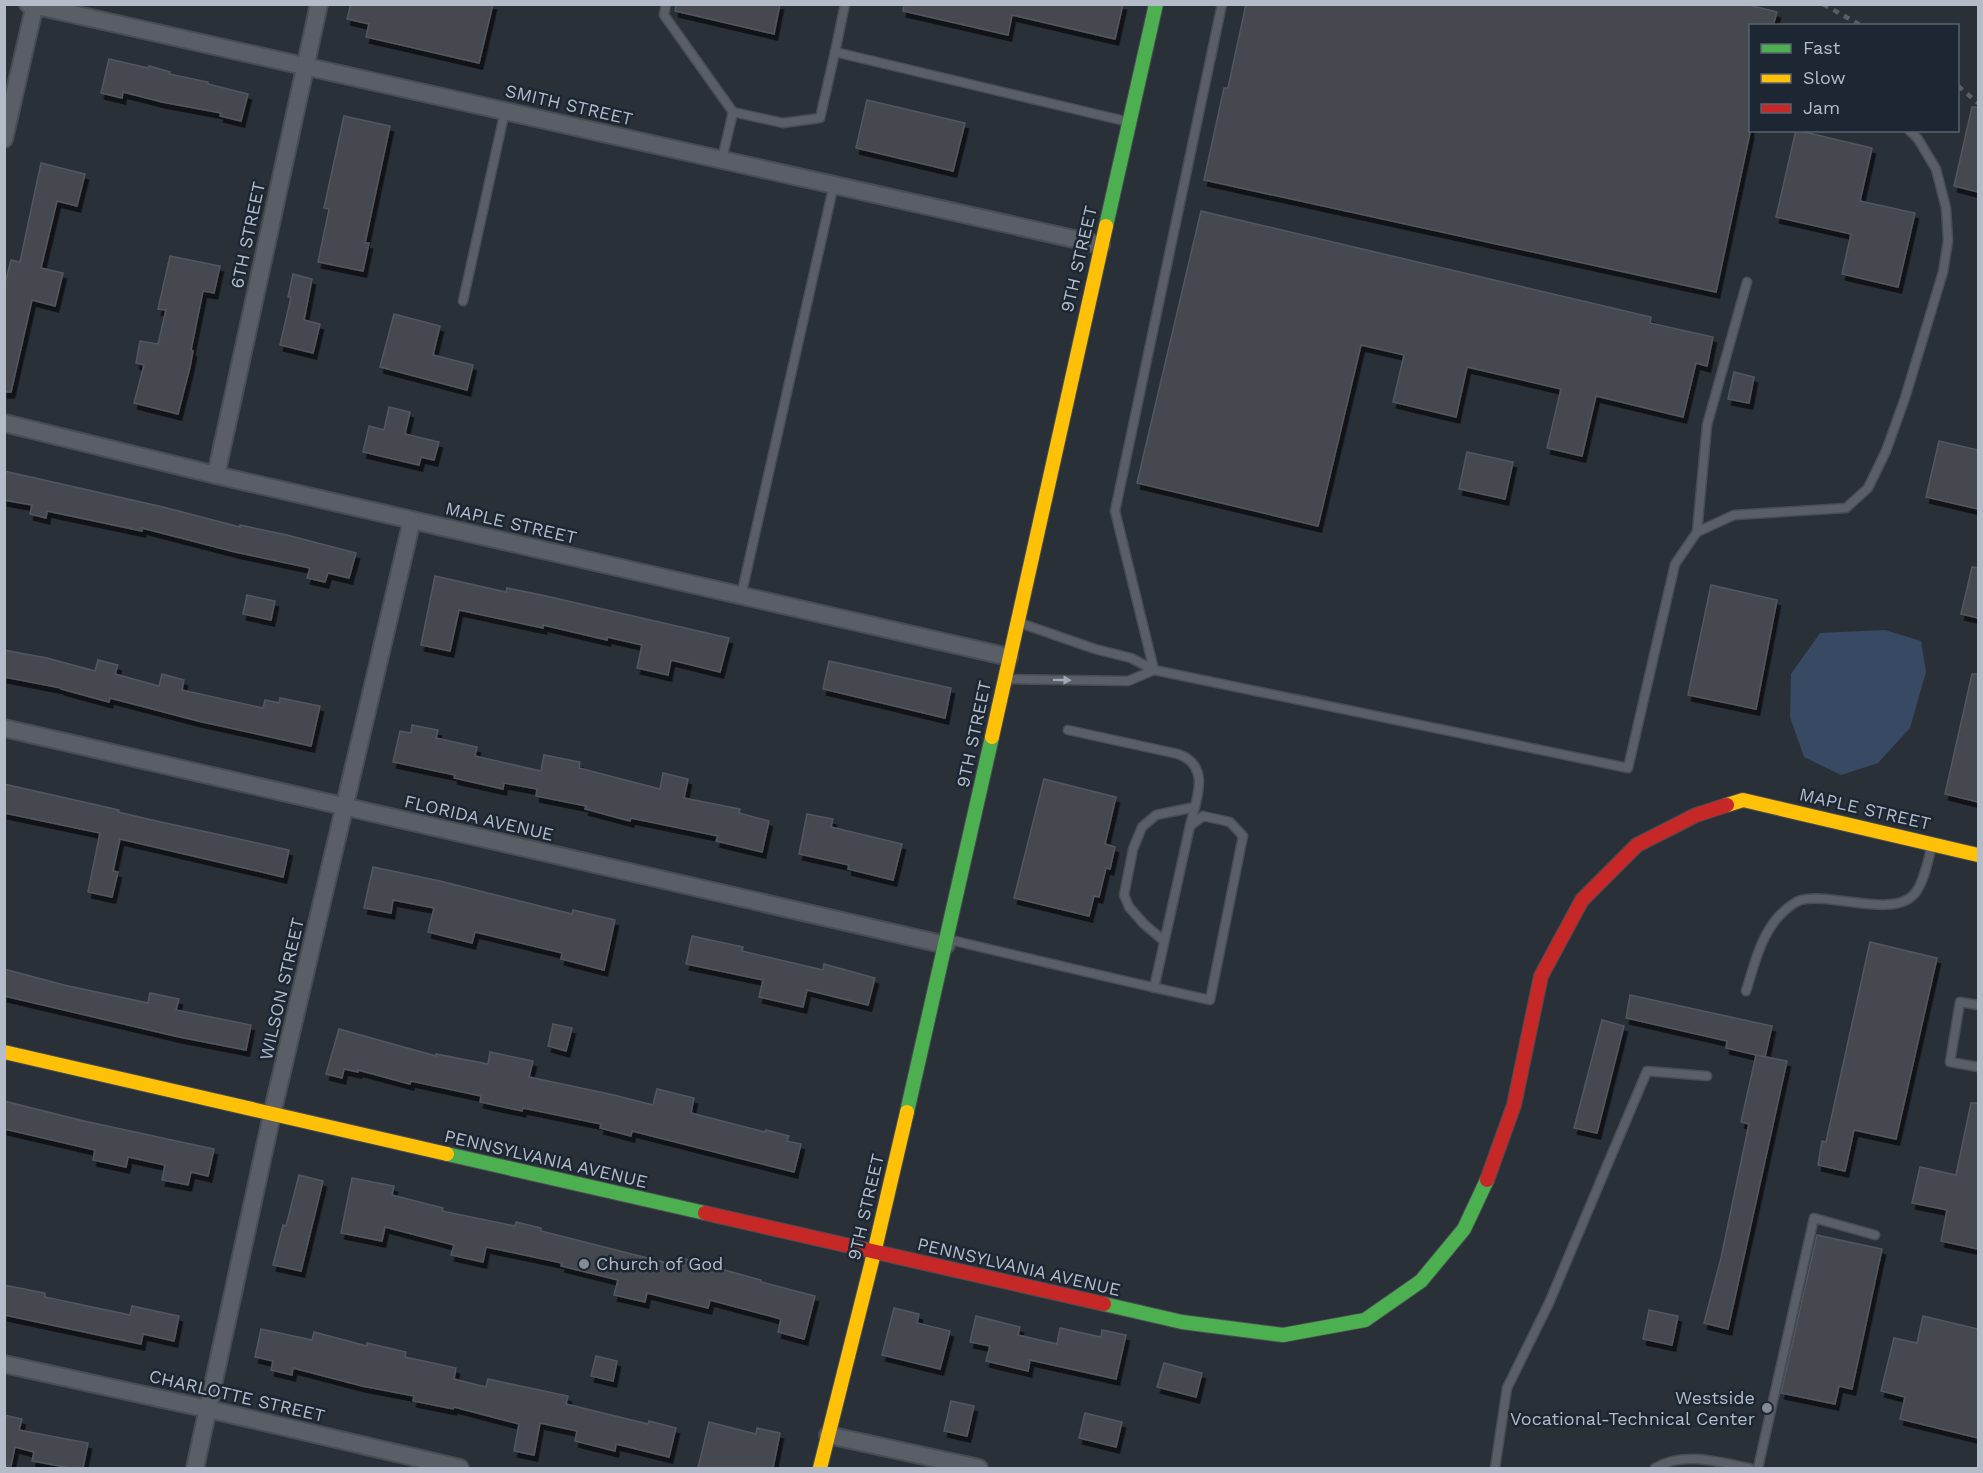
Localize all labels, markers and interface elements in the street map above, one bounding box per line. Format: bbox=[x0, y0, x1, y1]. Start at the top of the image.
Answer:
legend bbox=[1749, 24, 1959, 132]
text: Fast bbox=[1803, 37, 1841, 58]
text: Slow bbox=[1803, 67, 1846, 88]
street label: SMITH STREET bbox=[503, 80, 635, 129]
text: Jam bbox=[1803, 97, 1840, 118]
street label: 6TH STREET bbox=[226, 179, 269, 290]
street label: 9TH STREET bbox=[1056, 203, 1101, 314]
street label: MAPLE STREET bbox=[443, 497, 579, 548]
one-way arrow bbox=[1053, 675, 1072, 685]
street label: 9TH STREET bbox=[952, 678, 995, 789]
street label: MAPLE STREET bbox=[1797, 783, 1933, 834]
street label: FLORIDA AVENUE bbox=[402, 790, 556, 845]
street label: WILSON STREET bbox=[255, 916, 308, 1062]
street label: PENNSYLVANIA AVENUE bbox=[442, 1125, 650, 1192]
street label: 9TH STREET bbox=[843, 1151, 888, 1262]
street label: PENNSYLVANIA AVENUE bbox=[915, 1233, 1123, 1300]
place label: Church of God bbox=[596, 1253, 723, 1274]
marker: Church of God bbox=[577, 1257, 591, 1271]
street label: CHARLOTTE STREET bbox=[147, 1365, 327, 1426]
place label: Westside Vocational-Technical Center bbox=[1510, 1387, 1755, 1429]
marker: Westside Vocational-Technical Center bbox=[1760, 1401, 1774, 1415]

